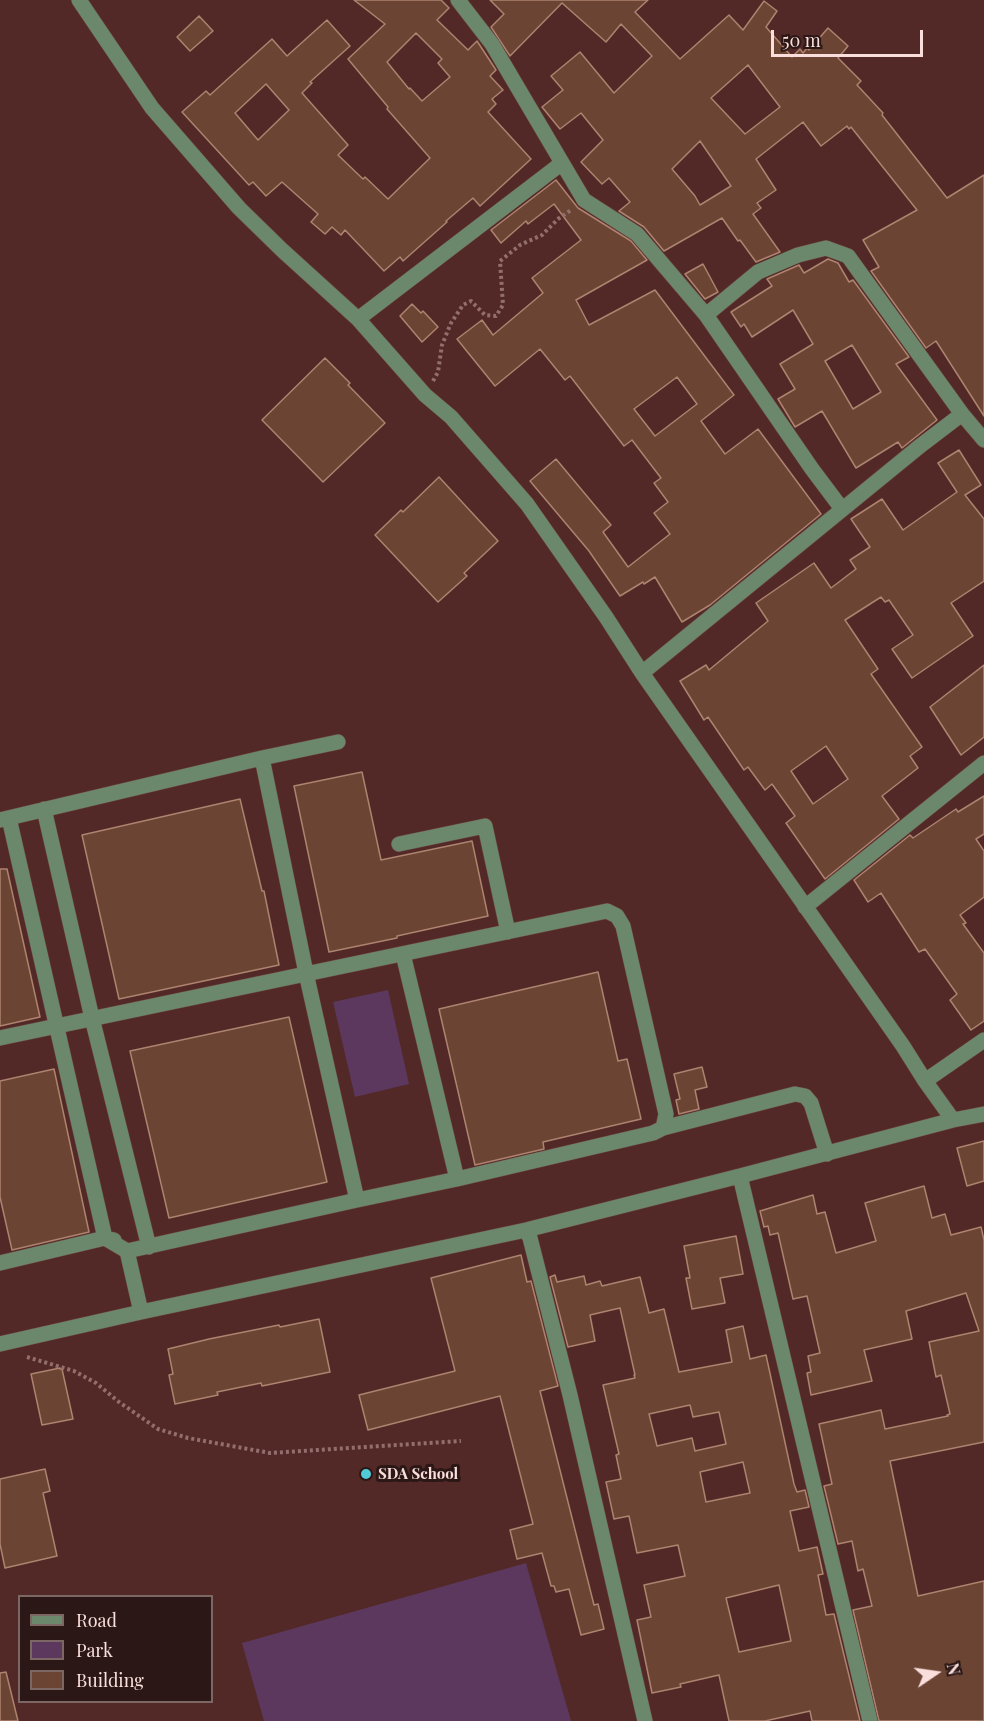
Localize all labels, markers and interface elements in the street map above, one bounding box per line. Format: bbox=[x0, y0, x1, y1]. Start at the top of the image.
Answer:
scale bar bbox=[774, 18, 926, 56]
text: 50 m bbox=[782, 28, 821, 52]
place label: SDA School bbox=[378, 1465, 458, 1483]
marker: SDA School bbox=[359, 1467, 373, 1481]
legend bbox=[18, 1595, 213, 1703]
text: Road bbox=[76, 1608, 117, 1632]
text: Park bbox=[76, 1638, 113, 1662]
north arrow bbox=[906, 1643, 966, 1703]
text: N bbox=[942, 1661, 966, 1677]
text: Building bbox=[76, 1668, 144, 1692]

